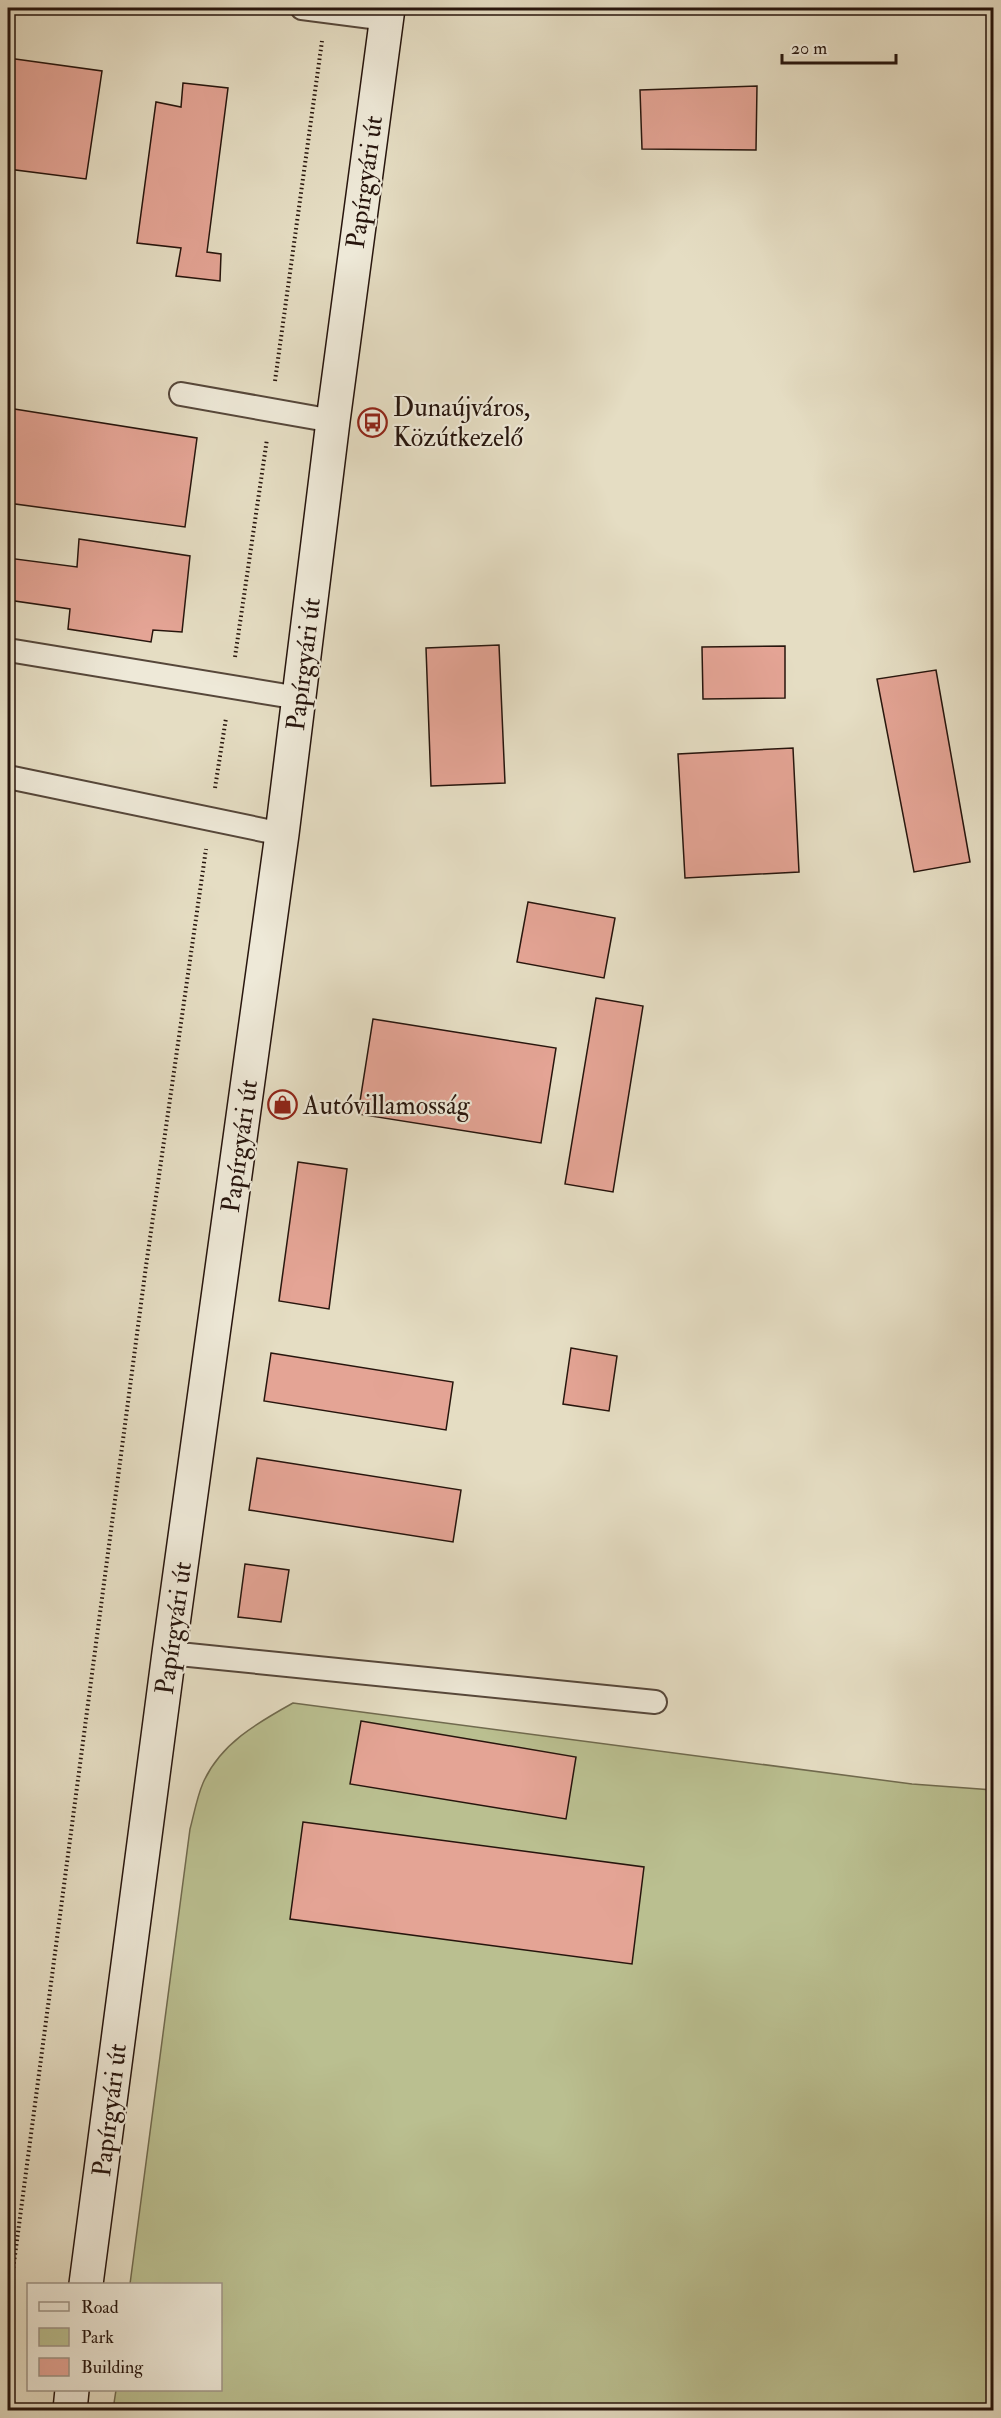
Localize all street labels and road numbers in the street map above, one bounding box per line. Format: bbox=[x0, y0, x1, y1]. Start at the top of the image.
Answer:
street label: Papírgyári út bbox=[340, 114, 391, 251]
street label: Papírgyári út bbox=[280, 596, 329, 733]
street label: Papírgyári út bbox=[215, 1078, 266, 1215]
street label: Papírgyári út bbox=[149, 1560, 200, 1697]
street label: Papírgyári út bbox=[86, 2042, 135, 2179]

